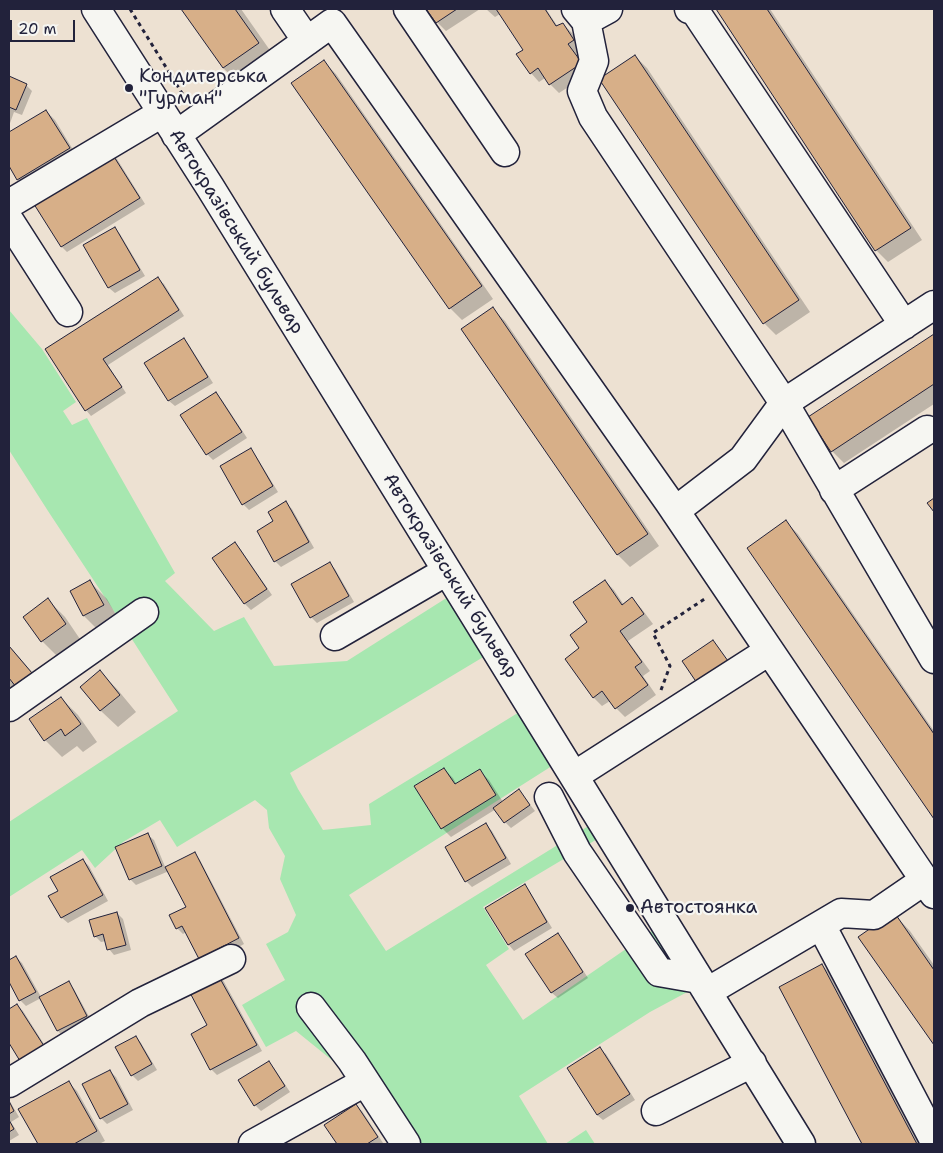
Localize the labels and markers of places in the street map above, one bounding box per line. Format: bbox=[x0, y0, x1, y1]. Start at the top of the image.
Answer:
place label: Кондитерська "Гурман" bbox=[139, 66, 267, 110]
marker: Кондитерська "Гурман" bbox=[123, 82, 135, 94]
place label: Автостоянка bbox=[640, 897, 757, 919]
marker: Автостоянка bbox=[624, 902, 636, 914]

